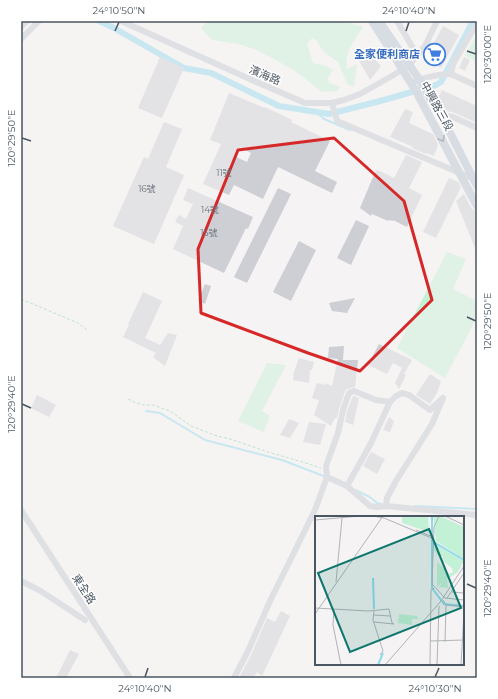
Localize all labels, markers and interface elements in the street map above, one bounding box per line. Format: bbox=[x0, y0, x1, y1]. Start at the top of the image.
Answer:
text: 24°10'50"N bbox=[93, 4, 146, 17]
text: 24°10'40"N bbox=[382, 4, 436, 17]
text: 120°30'00"E bbox=[481, 24, 494, 83]
supermarket icon: 全家便利商店 bbox=[422, 41, 448, 67]
place label: 全家便利商店 bbox=[354, 47, 420, 61]
street label: 濱海路 bbox=[247, 62, 283, 88]
street label: 中興路三段 bbox=[418, 79, 456, 133]
text: 120°29'50"E bbox=[5, 109, 18, 167]
one-way arrow bbox=[437, 134, 445, 142]
house number: 11號 bbox=[216, 167, 232, 178]
house number: 16號 bbox=[138, 183, 156, 194]
house number: 14號 bbox=[201, 204, 219, 215]
house number: 15號 bbox=[200, 227, 218, 238]
text: 120°29'50"E bbox=[481, 292, 494, 350]
text: 120°29'40"E bbox=[5, 375, 18, 433]
inset map bbox=[315, 516, 464, 665]
text: 120°29'40"E bbox=[481, 559, 494, 617]
street label: 東全路 bbox=[69, 571, 99, 607]
text: 24°10'40"N bbox=[118, 682, 172, 695]
text: 24°10'30"N bbox=[408, 682, 462, 695]

